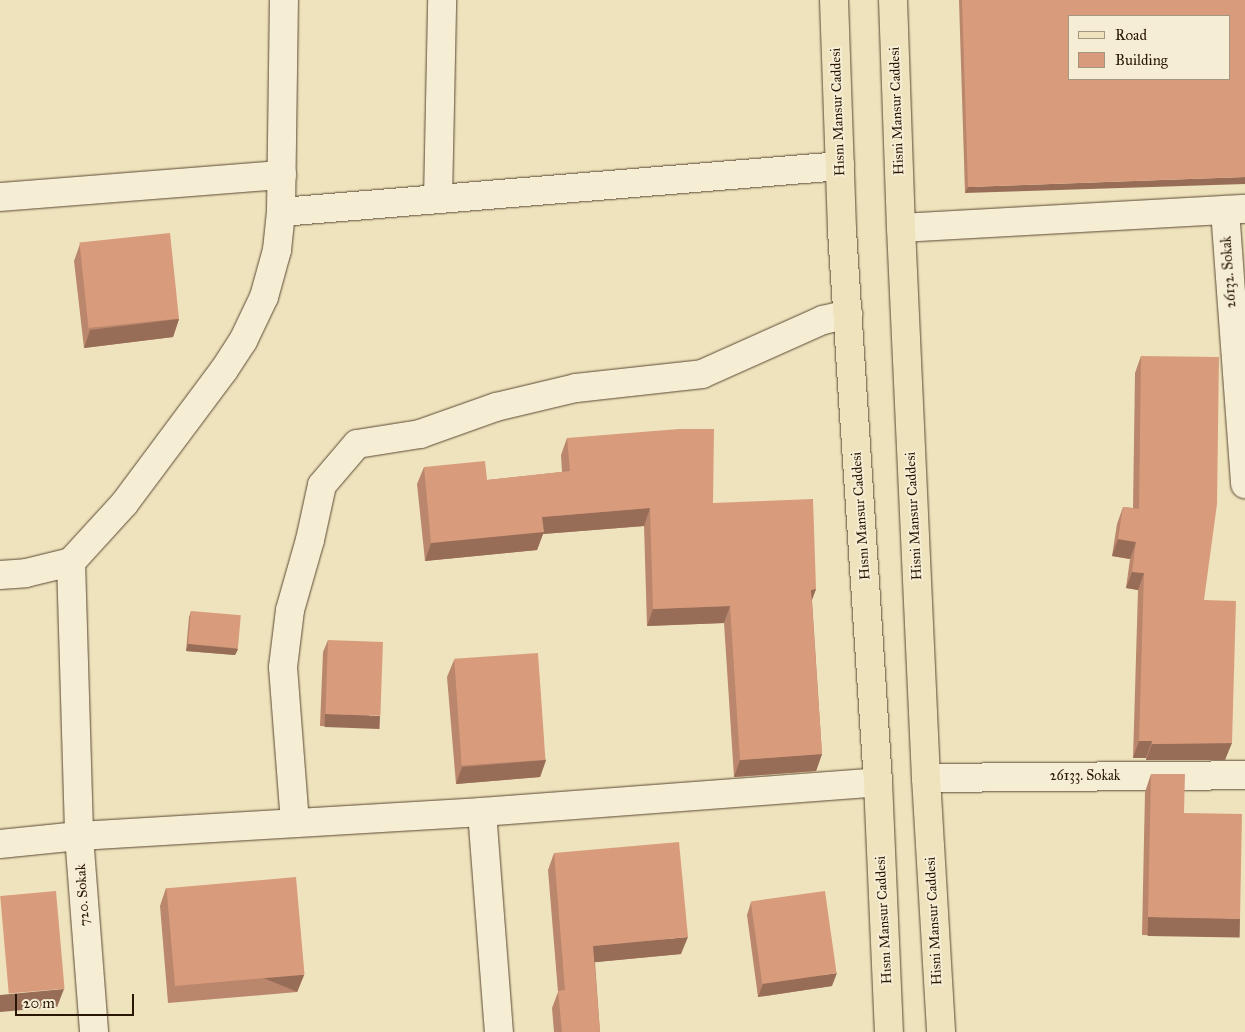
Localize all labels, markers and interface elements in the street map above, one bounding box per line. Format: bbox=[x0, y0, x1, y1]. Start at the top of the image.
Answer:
legend bbox=[1068, 15, 1230, 80]
text: Road bbox=[1115, 26, 1147, 44]
street label: Hisni Mansur Caddesi bbox=[886, 46, 908, 176]
street label: Hısnı Mansur Caddesi bbox=[827, 47, 849, 177]
text: Building bbox=[1115, 51, 1168, 69]
street label: 26132. Sokak bbox=[1218, 235, 1240, 309]
street label: Hısnı Mansur Caddesi bbox=[848, 451, 874, 581]
street label: Hisni Mansur Caddesi bbox=[902, 451, 926, 581]
street label: 26133. Sokak bbox=[1050, 768, 1120, 784]
street label: Hısnı Mansur Caddesi bbox=[872, 855, 896, 985]
street label: Hisni Mansur Caddesi bbox=[922, 856, 946, 986]
street label: 720. Sokak bbox=[72, 863, 94, 927]
scale bar bbox=[18, 984, 136, 1016]
text: 20 m bbox=[23, 994, 55, 1012]

